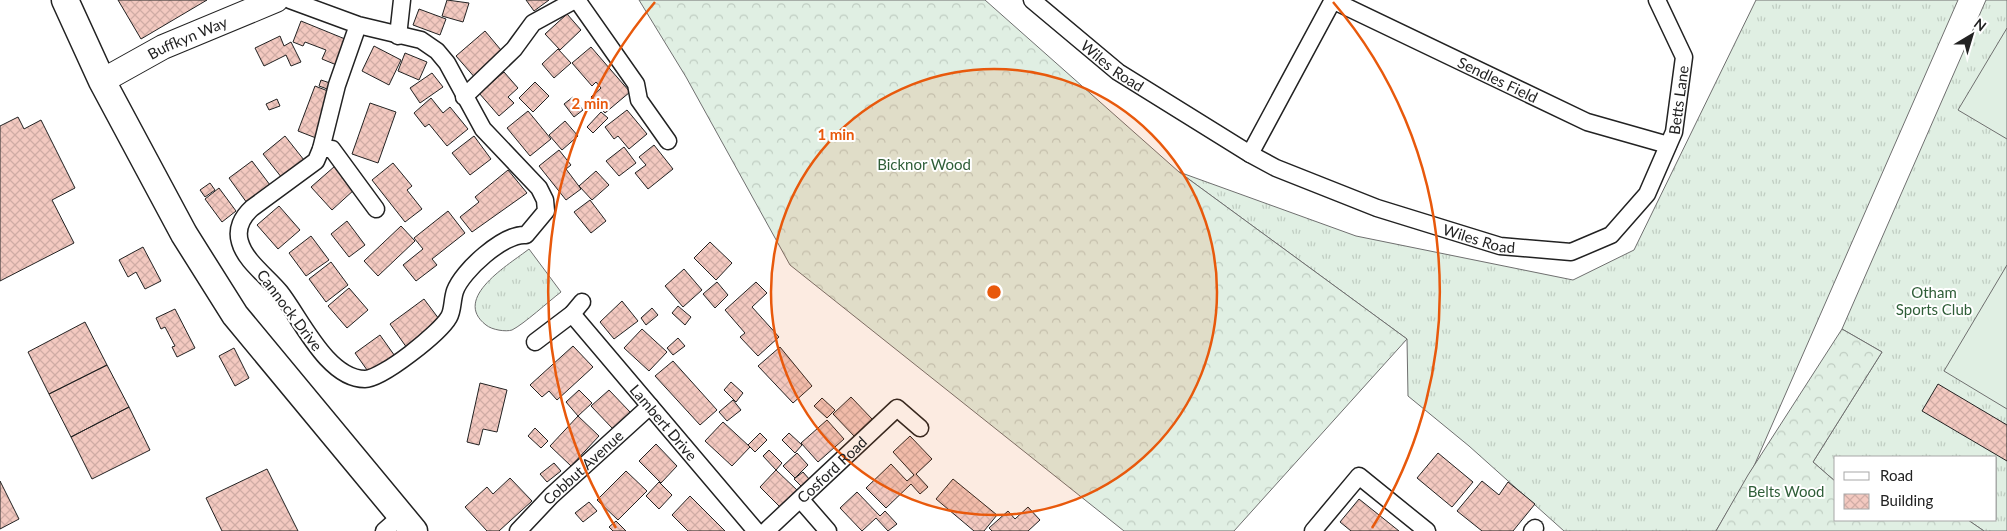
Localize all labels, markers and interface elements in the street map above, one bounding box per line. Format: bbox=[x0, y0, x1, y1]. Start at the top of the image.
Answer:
north arrow bbox=[1947, 10, 1997, 60]
street label: Buffkyn Way bbox=[144, 12, 230, 63]
text: N bbox=[1971, 14, 1990, 34]
street label: Wiles Road bbox=[1078, 36, 1147, 95]
street label: Sendles Field bbox=[1455, 53, 1541, 106]
street label: Betts Lane bbox=[1665, 64, 1692, 136]
text: 2 min bbox=[571, 94, 609, 112]
text: 1 min bbox=[817, 125, 855, 143]
park label: Bicknor Wood bbox=[877, 155, 971, 173]
street label: Wiles Road bbox=[1441, 220, 1516, 256]
street label: Cannock Drive bbox=[254, 266, 326, 354]
centre of rings bbox=[985, 283, 1003, 301]
park label: Otham Sports Club bbox=[1896, 283, 1972, 318]
street label: Lambert Drive bbox=[626, 381, 701, 464]
street label: Cobbut Avenue bbox=[539, 426, 627, 508]
street label: Cosford Road bbox=[793, 432, 870, 506]
legend bbox=[1834, 456, 1997, 521]
text: Road bbox=[1880, 466, 1913, 484]
park label: Belts Wood bbox=[1748, 482, 1824, 500]
text: Building bbox=[1880, 491, 1933, 509]

